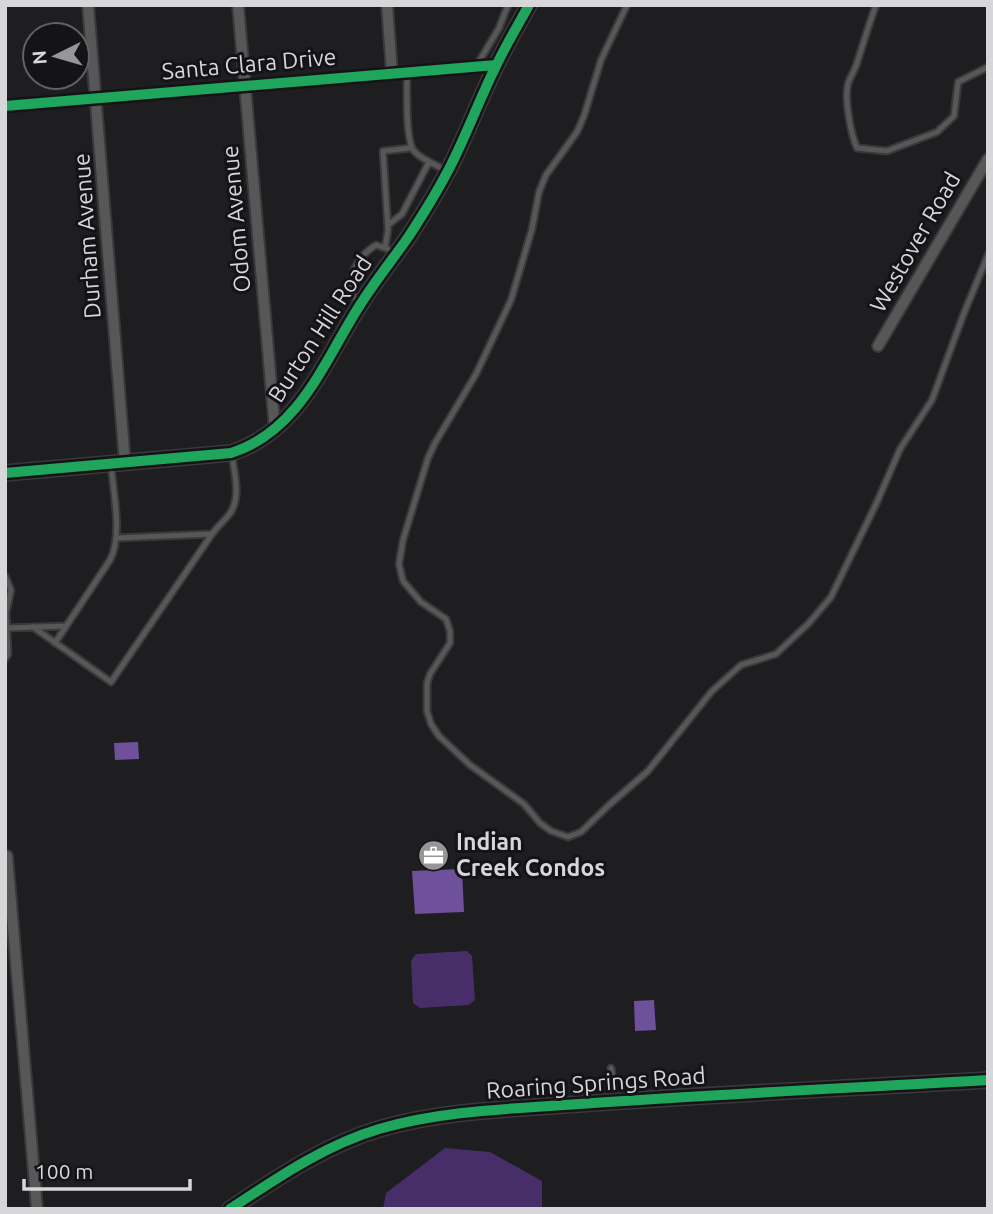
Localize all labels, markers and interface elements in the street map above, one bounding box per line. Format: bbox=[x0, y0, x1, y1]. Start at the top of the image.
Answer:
north arrow bbox=[21, 21, 91, 91]
street label: Santa Clara Drive bbox=[161, 43, 337, 84]
text: N bbox=[27, 49, 51, 66]
street label: Odom Avenue bbox=[217, 145, 254, 294]
street label: Durham Avenue bbox=[68, 153, 105, 320]
street label: Westover Road bbox=[865, 168, 965, 316]
street label: Burton Hill Road bbox=[263, 251, 376, 407]
place label: Indian Creek Condos bbox=[456, 829, 605, 880]
office icon: Indian Creek Condos bbox=[416, 838, 450, 872]
street label: Roaring Springs Road bbox=[485, 1062, 707, 1103]
scale bar bbox=[24, 1148, 191, 1192]
text: 100 m bbox=[35, 1159, 93, 1183]

